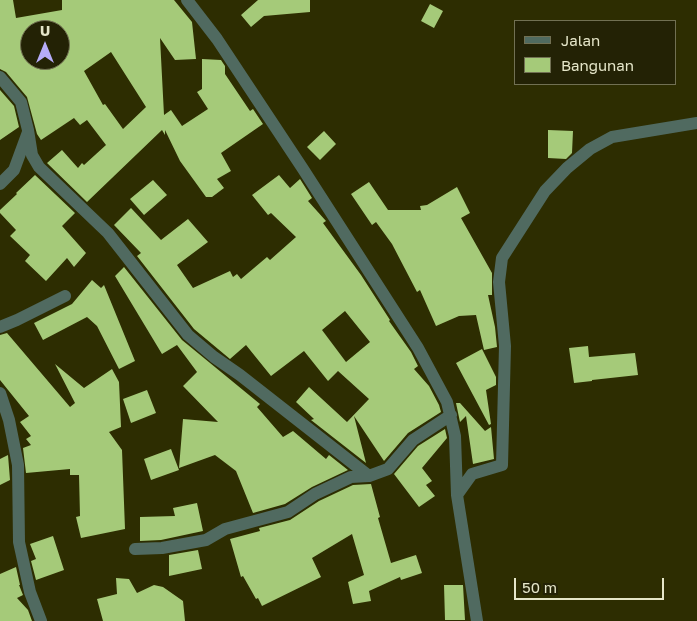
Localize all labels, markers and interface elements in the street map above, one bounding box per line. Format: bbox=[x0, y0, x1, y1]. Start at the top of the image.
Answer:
north arrow bbox=[20, 20, 70, 70]
legend bbox=[514, 20, 677, 85]
text: U bbox=[40, 22, 50, 39]
text: Jalan bbox=[561, 31, 600, 49]
text: Bangunan bbox=[561, 56, 634, 74]
scale bar bbox=[517, 568, 667, 600]
text: 50 m bbox=[522, 578, 557, 596]

